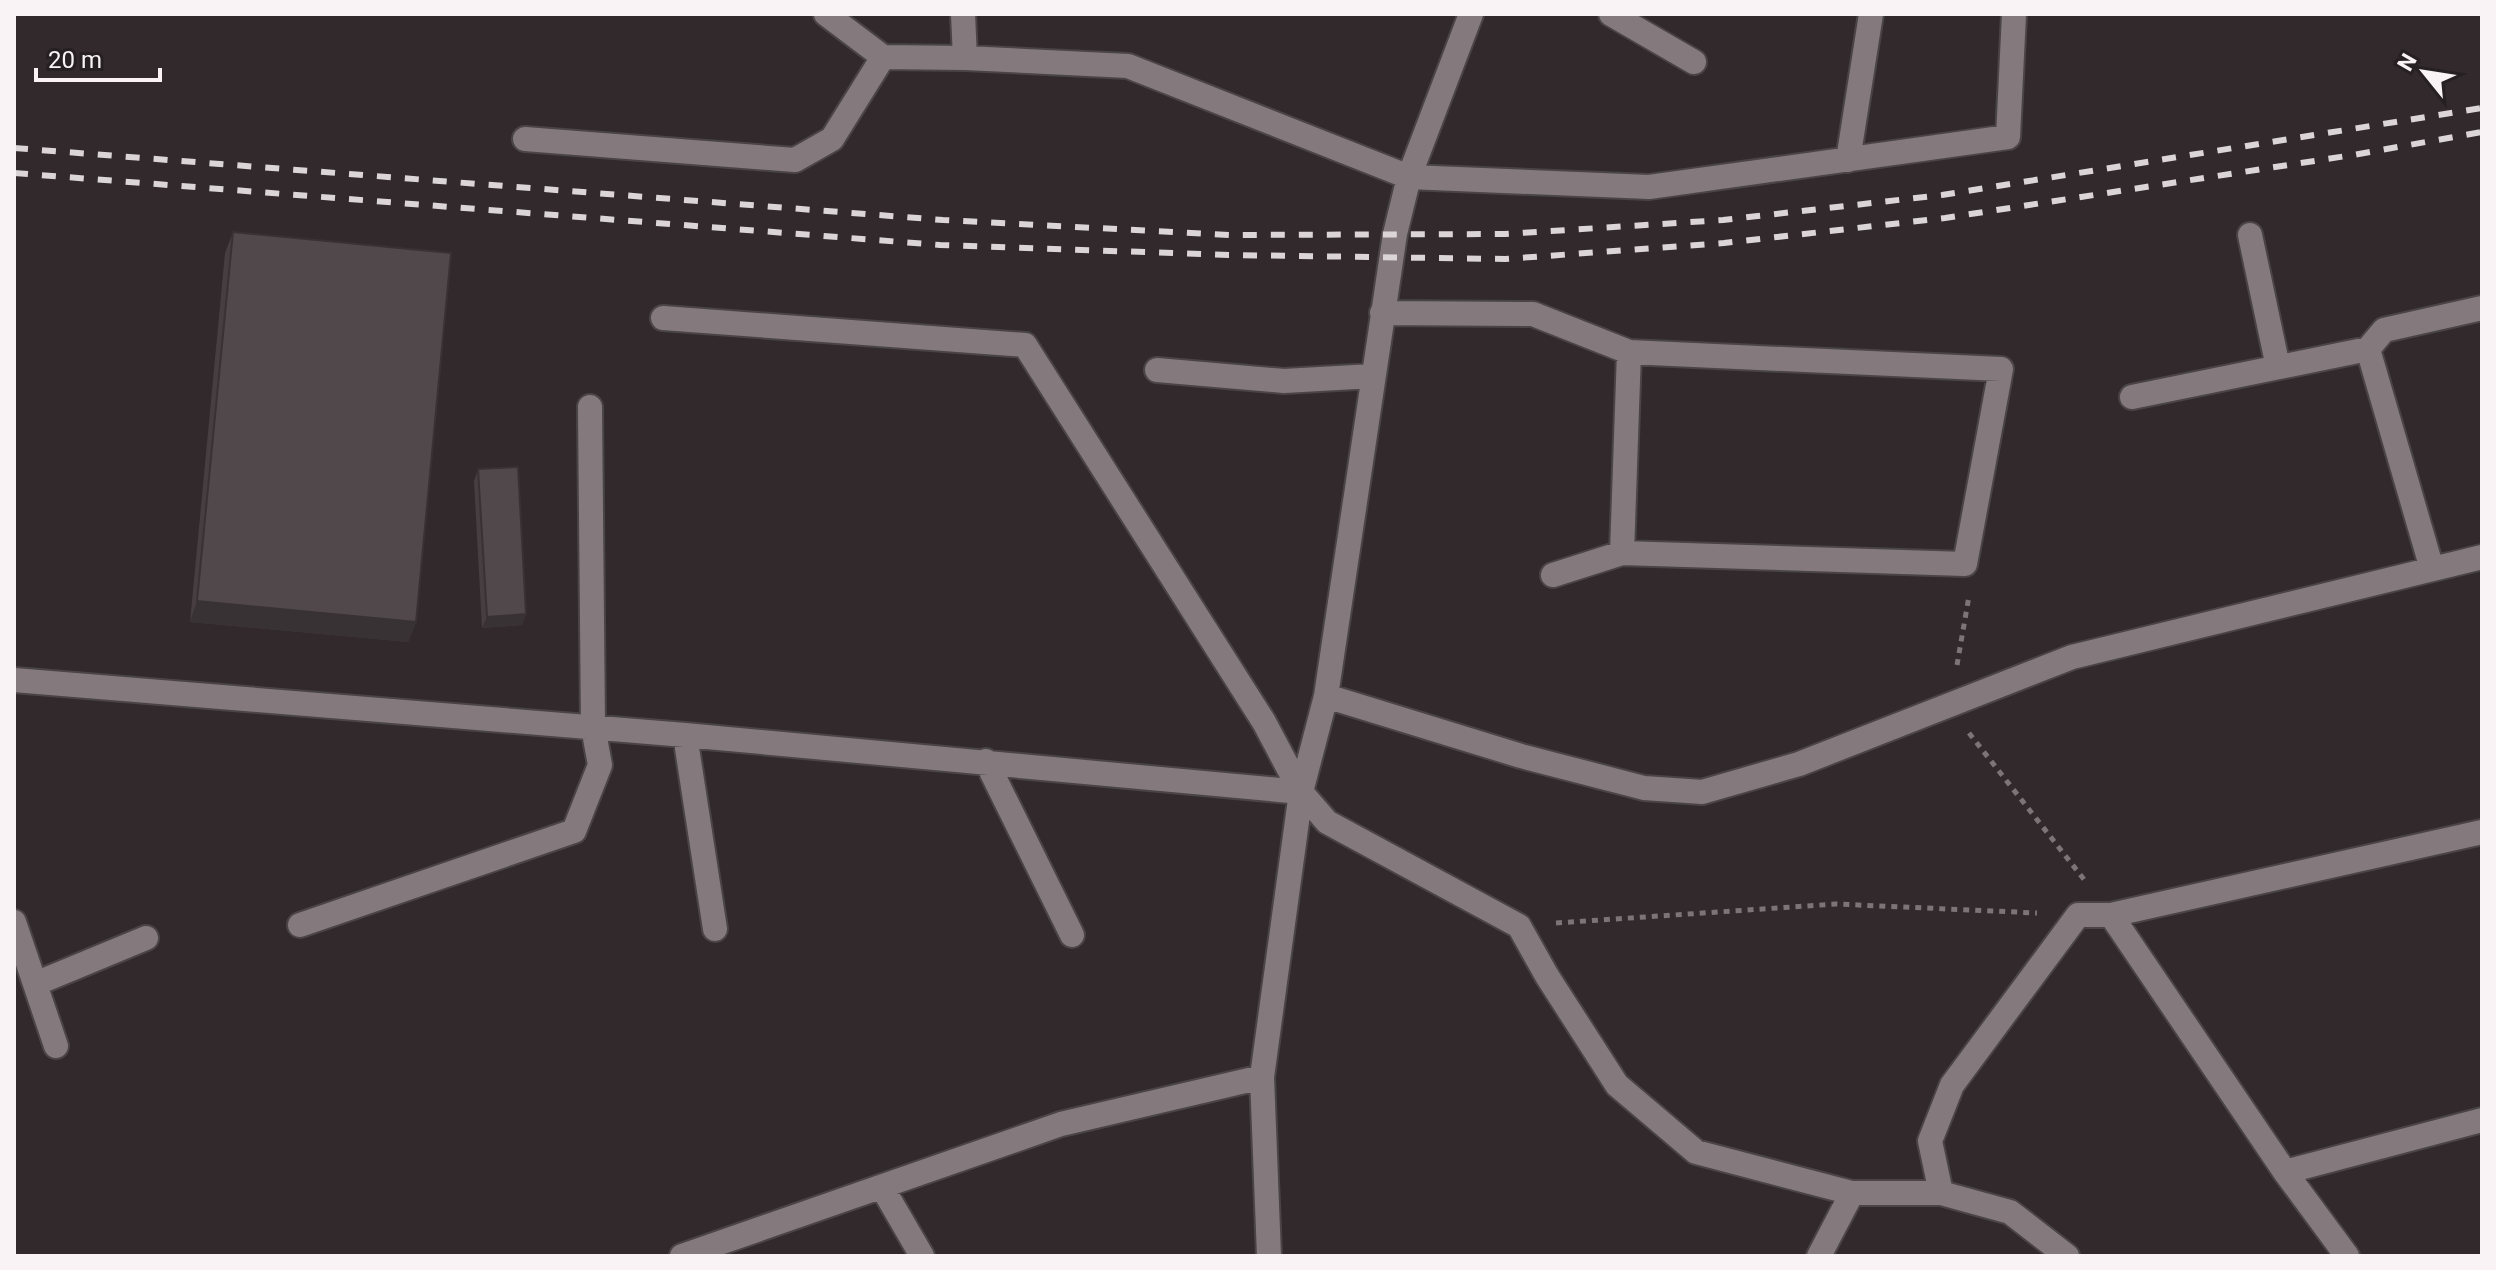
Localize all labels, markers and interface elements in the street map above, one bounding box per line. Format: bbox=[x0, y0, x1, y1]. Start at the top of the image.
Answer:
scale bar bbox=[36, 32, 160, 82]
north arrow bbox=[2384, 32, 2464, 112]
text: 20 m bbox=[48, 46, 102, 74]
text: N bbox=[2392, 49, 2422, 75]

